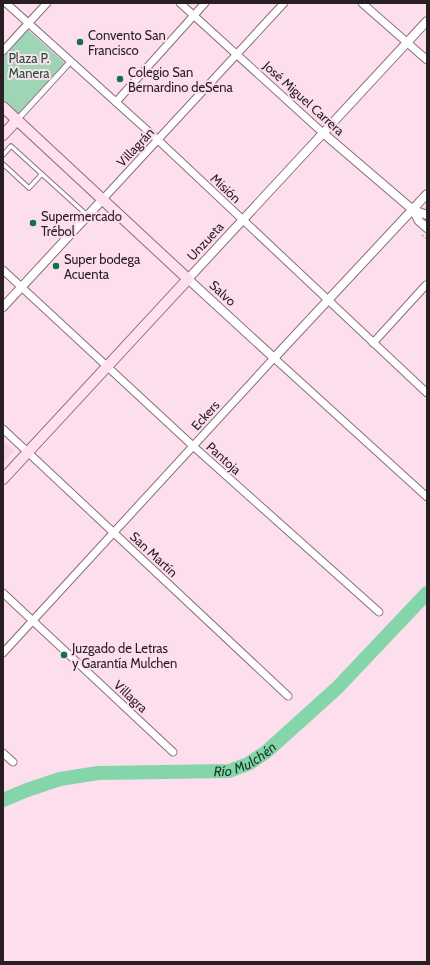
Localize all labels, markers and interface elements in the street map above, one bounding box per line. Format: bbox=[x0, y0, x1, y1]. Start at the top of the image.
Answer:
place label: Convento San Francisco bbox=[88, 27, 166, 58]
marker: Convento San Francisco bbox=[75, 37, 85, 47]
park label: Plaza P. Manera bbox=[8, 50, 50, 81]
street label: José Miguel Carrera bbox=[259, 57, 348, 139]
place label: Colegio San Bernardino deSena bbox=[128, 64, 233, 95]
marker: Colegio San Bernardino deSena bbox=[115, 74, 125, 84]
street label: Villagrán bbox=[113, 124, 157, 170]
street label: Misión bbox=[207, 170, 245, 206]
place label: Supermercado Trébol bbox=[41, 208, 122, 239]
marker: Supermercado Trébol bbox=[28, 218, 38, 228]
street label: Unzueta bbox=[183, 218, 227, 264]
place label: Super bodega Acuenta bbox=[64, 251, 141, 282]
marker: Super bodega Acuenta bbox=[51, 261, 61, 271]
street label: Salvo bbox=[206, 277, 240, 309]
street label: Eckers bbox=[187, 396, 223, 433]
street label: Pantoja bbox=[203, 438, 245, 479]
street label: San Martín bbox=[127, 528, 181, 580]
place label: Juzgado de Letras y Garantía Mulchen bbox=[71, 640, 177, 671]
marker: Juzgado de Letras y Garantía Mulchen bbox=[59, 650, 69, 660]
street label: Villagra bbox=[111, 676, 152, 716]
water label: Río Mulchén bbox=[214, 738, 280, 780]

